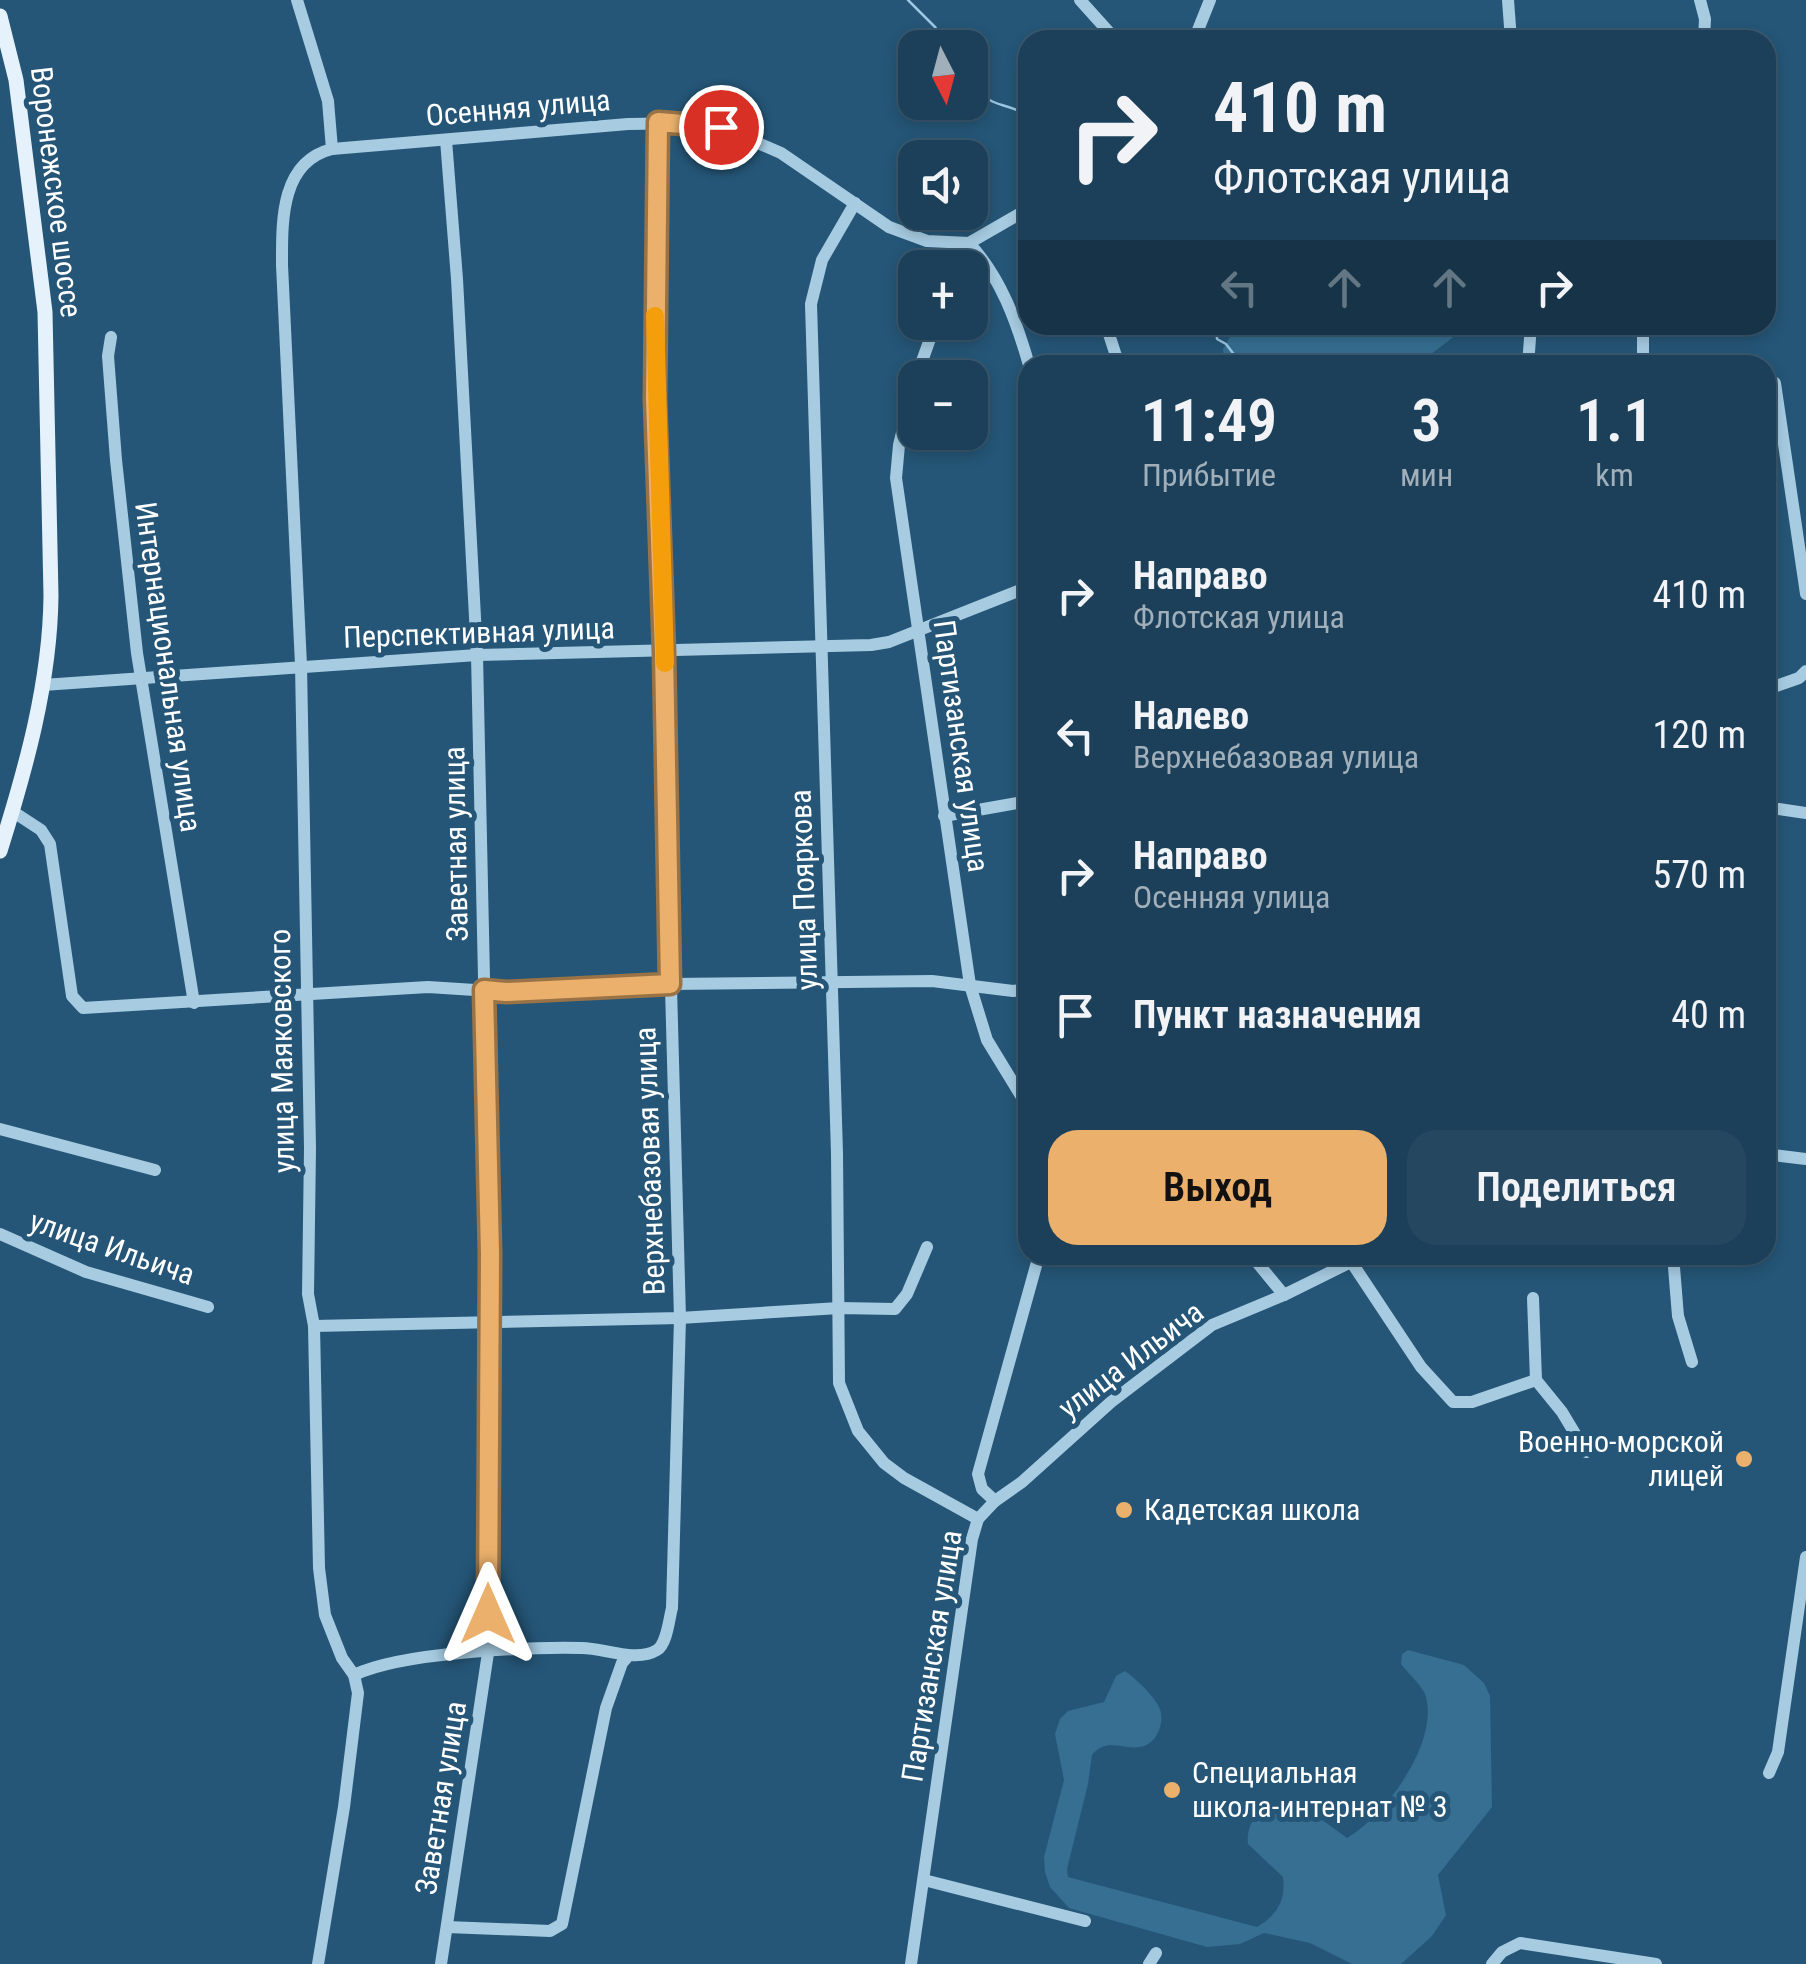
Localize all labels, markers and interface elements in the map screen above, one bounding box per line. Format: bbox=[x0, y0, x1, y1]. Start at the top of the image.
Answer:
north arrow bbox=[898, 30, 988, 120]
map controls bbox=[898, 30, 988, 450]
street label: Воронежское шоссе bbox=[24, 65, 89, 319]
text: 410 m bbox=[1213, 67, 1387, 149]
icon: right bbox=[1048, 70, 1178, 200]
street label: Осенняя улица bbox=[424, 82, 612, 133]
pin bbox=[679, 85, 764, 170]
icon: arrive bbox=[694, 100, 749, 155]
button: sound bbox=[898, 140, 988, 230]
text: Флотская улица bbox=[1213, 151, 1511, 204]
button: + bbox=[898, 250, 988, 340]
icon: left bbox=[1212, 260, 1267, 315]
icon: ahead bbox=[1317, 260, 1372, 315]
icon: ahead bbox=[1422, 260, 1477, 315]
icon: right bbox=[1527, 260, 1582, 315]
button: − bbox=[898, 360, 988, 450]
text: 11:49 bbox=[1141, 385, 1277, 456]
text: 3 bbox=[1411, 385, 1442, 456]
text: 1.1 bbox=[1576, 385, 1653, 456]
text: Прибытие bbox=[1142, 456, 1276, 494]
text: мин bbox=[1400, 456, 1453, 494]
text: km bbox=[1595, 456, 1634, 494]
street label: Интернациональная улица bbox=[128, 500, 209, 834]
text: Направо bbox=[1133, 554, 1268, 598]
icon: right bbox=[1048, 568, 1103, 623]
text: 410 m bbox=[1652, 573, 1746, 617]
text: Флотская улица bbox=[1133, 598, 1345, 636]
street label: Перспективная улица bbox=[343, 610, 615, 655]
street label: Партизанская улица bbox=[926, 618, 997, 874]
text: Налево bbox=[1133, 694, 1249, 738]
icon: left bbox=[1048, 708, 1103, 763]
text: 120 m bbox=[1652, 713, 1746, 757]
text: Верхнебазовая улица bbox=[1133, 738, 1419, 776]
street label: Заветная улица bbox=[436, 746, 475, 942]
street label: улица Пояркова bbox=[783, 789, 824, 991]
text: Направо bbox=[1133, 834, 1268, 878]
icon: right bbox=[1048, 848, 1103, 903]
text: 570 m bbox=[1652, 853, 1746, 897]
text: Осенняя улица bbox=[1133, 878, 1330, 916]
street label: улица Маяковского bbox=[262, 929, 301, 1173]
icon: arrive bbox=[1048, 988, 1103, 1043]
text: Пункт назначения bbox=[1133, 993, 1422, 1037]
text: 40 m bbox=[1671, 993, 1746, 1037]
street label: Верхнебазовая улица bbox=[627, 1026, 672, 1296]
button: Выход bbox=[1048, 1130, 1387, 1245]
button: Поделиться bbox=[1407, 1130, 1746, 1245]
street label: улица Ильича bbox=[25, 1203, 199, 1292]
street label: улица Ильича bbox=[1051, 1294, 1210, 1425]
place label: Военно-морской лицей bbox=[1518, 1424, 1724, 1493]
marker: Военно-морской лицей bbox=[1733, 1448, 1755, 1470]
place label: Кадетская школа bbox=[1144, 1492, 1361, 1527]
marker: Кадетская школа bbox=[1113, 1499, 1135, 1521]
street label: Партизанская улица bbox=[894, 1528, 969, 1784]
position arrow bbox=[436, 1562, 540, 1666]
street label: Заветная улица bbox=[408, 1699, 473, 1897]
place label: Специальная школа-интернат № 3 bbox=[1192, 1755, 1447, 1824]
marker: Специальная школа-интернат № 3 bbox=[1161, 1779, 1183, 1801]

